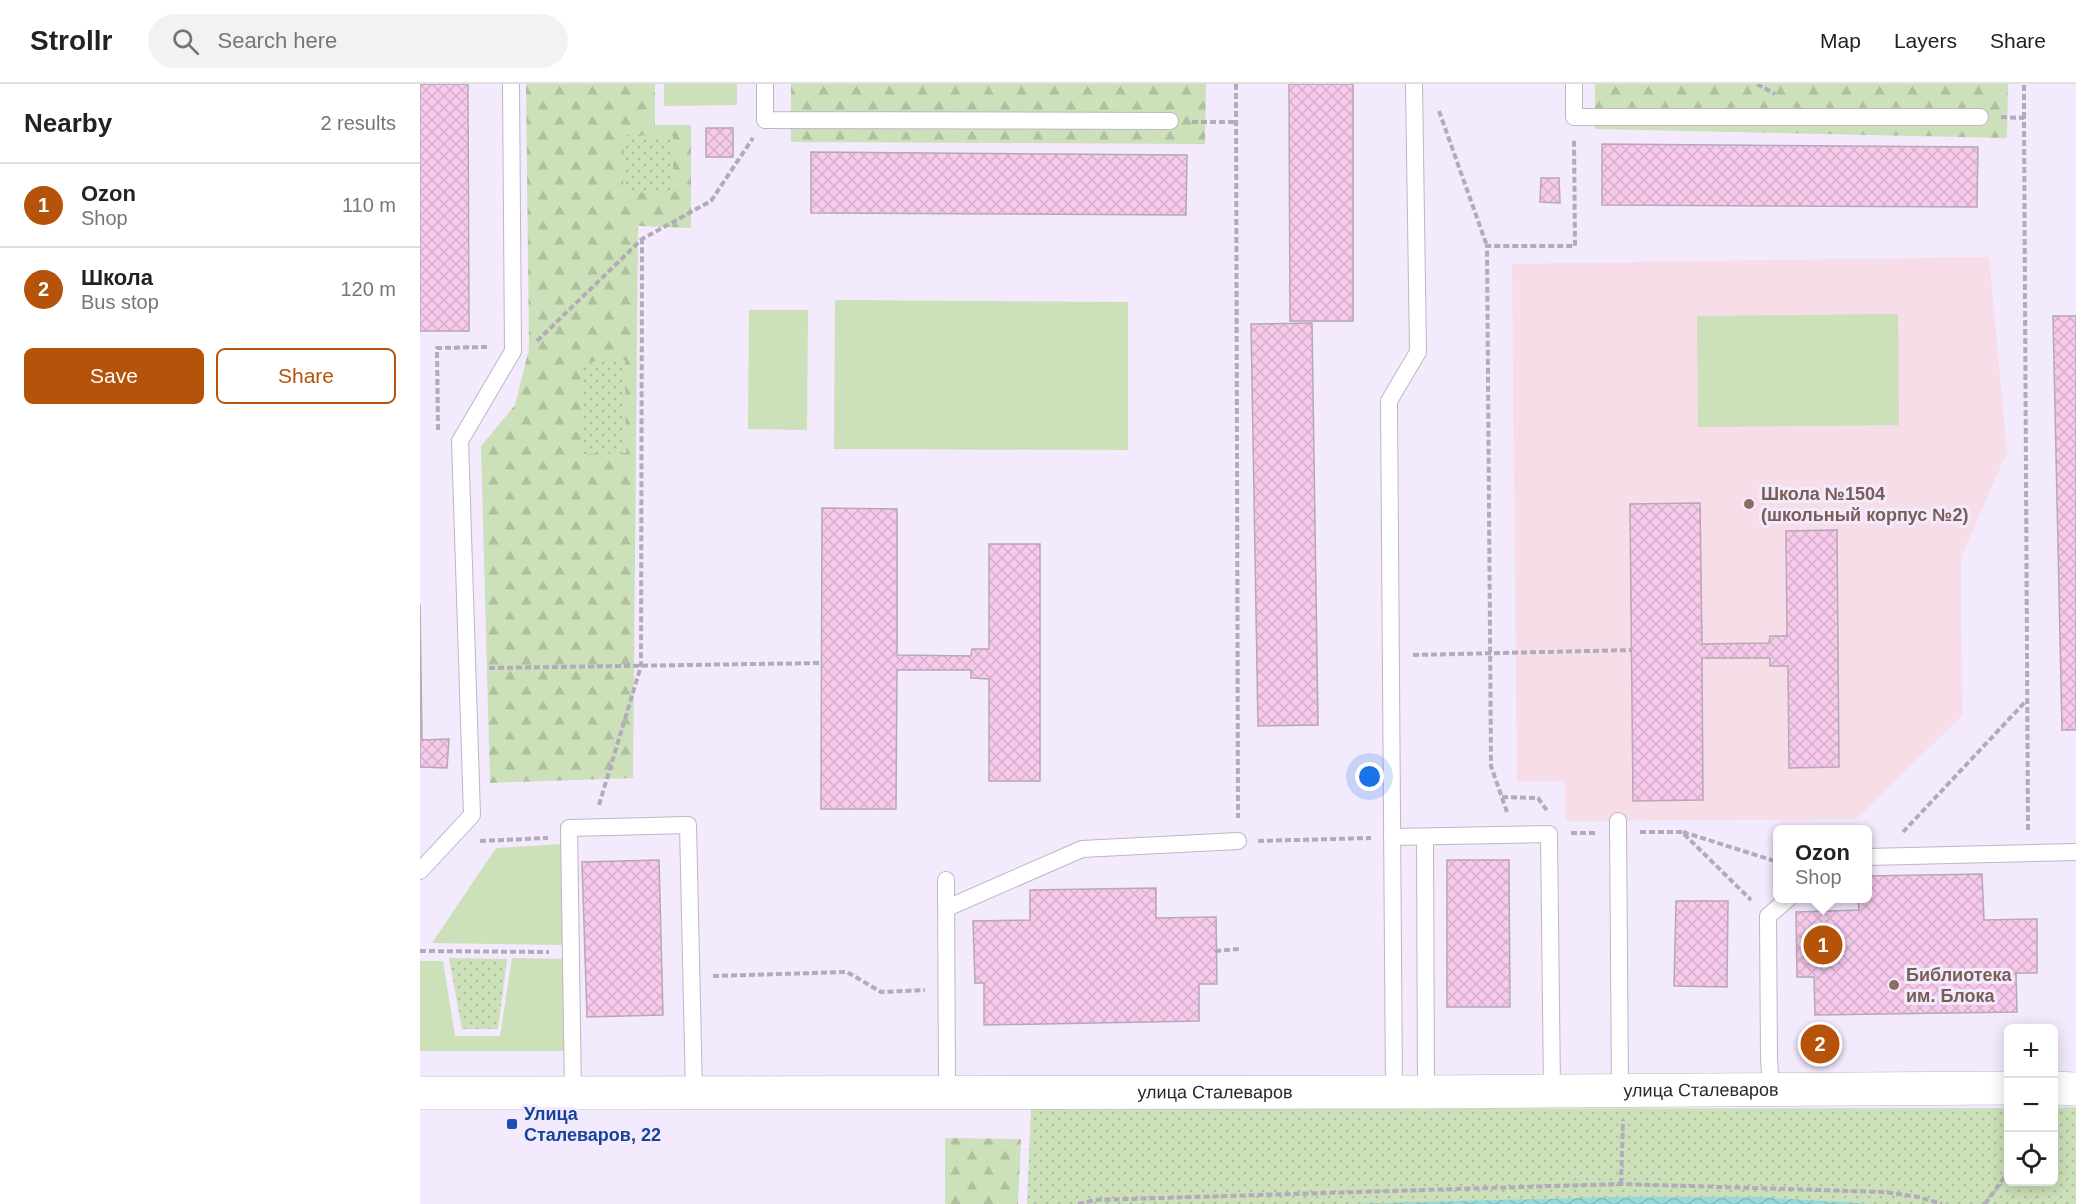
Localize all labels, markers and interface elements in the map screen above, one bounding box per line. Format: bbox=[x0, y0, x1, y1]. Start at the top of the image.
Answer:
search box bbox=[148, 14, 568, 68]
text: Strollr bbox=[30, 25, 112, 56]
icon: search bbox=[169, 25, 202, 58]
text: Search here bbox=[217, 28, 337, 53]
text: Map bbox=[1820, 29, 1861, 52]
text: Layers bbox=[1894, 29, 1957, 52]
text: Share bbox=[1990, 29, 2046, 52]
text: Nearby bbox=[24, 108, 112, 138]
text: 2 results bbox=[320, 112, 396, 134]
text: Ozon bbox=[81, 181, 136, 206]
text: 1 bbox=[38, 194, 49, 216]
text: 110 m bbox=[342, 194, 396, 216]
text: Shop bbox=[81, 207, 128, 229]
text: Школа bbox=[81, 265, 153, 290]
text: 2 bbox=[38, 278, 49, 300]
text: 120 m bbox=[340, 278, 396, 300]
text: Bus stop bbox=[81, 291, 159, 313]
button: Save bbox=[24, 348, 204, 404]
button: Share bbox=[216, 348, 396, 404]
place label: Школа №1504 (школьный корпус №2) bbox=[1761, 484, 1968, 525]
marker: Школа №1504 (школьный корпус №2) bbox=[1742, 497, 1756, 511]
your location bbox=[1355, 762, 1384, 791]
popup bbox=[1773, 825, 1872, 903]
text: Ozon bbox=[1795, 840, 1850, 865]
text: Shop bbox=[1795, 866, 1842, 888]
pin: 1 bbox=[1804, 922, 1842, 968]
place label: Библиотека им. Блока bbox=[1906, 965, 2013, 1006]
marker: Библиотека им. Блока bbox=[1887, 978, 1901, 992]
pin: 2 bbox=[1800, 1022, 1840, 1066]
map controls bbox=[2004, 1024, 2058, 1186]
button: + bbox=[2004, 1024, 2058, 1078]
button: − bbox=[2004, 1078, 2058, 1132]
street label: улица Сталеваров bbox=[1623, 1080, 1779, 1101]
street label: улица Сталеваров bbox=[1137, 1082, 1293, 1102]
place label: Улица Сталеваров, 22 bbox=[524, 1104, 661, 1145]
marker: Улица Сталеваров, 22 bbox=[505, 1117, 519, 1131]
button: locate bbox=[2004, 1132, 2058, 1186]

